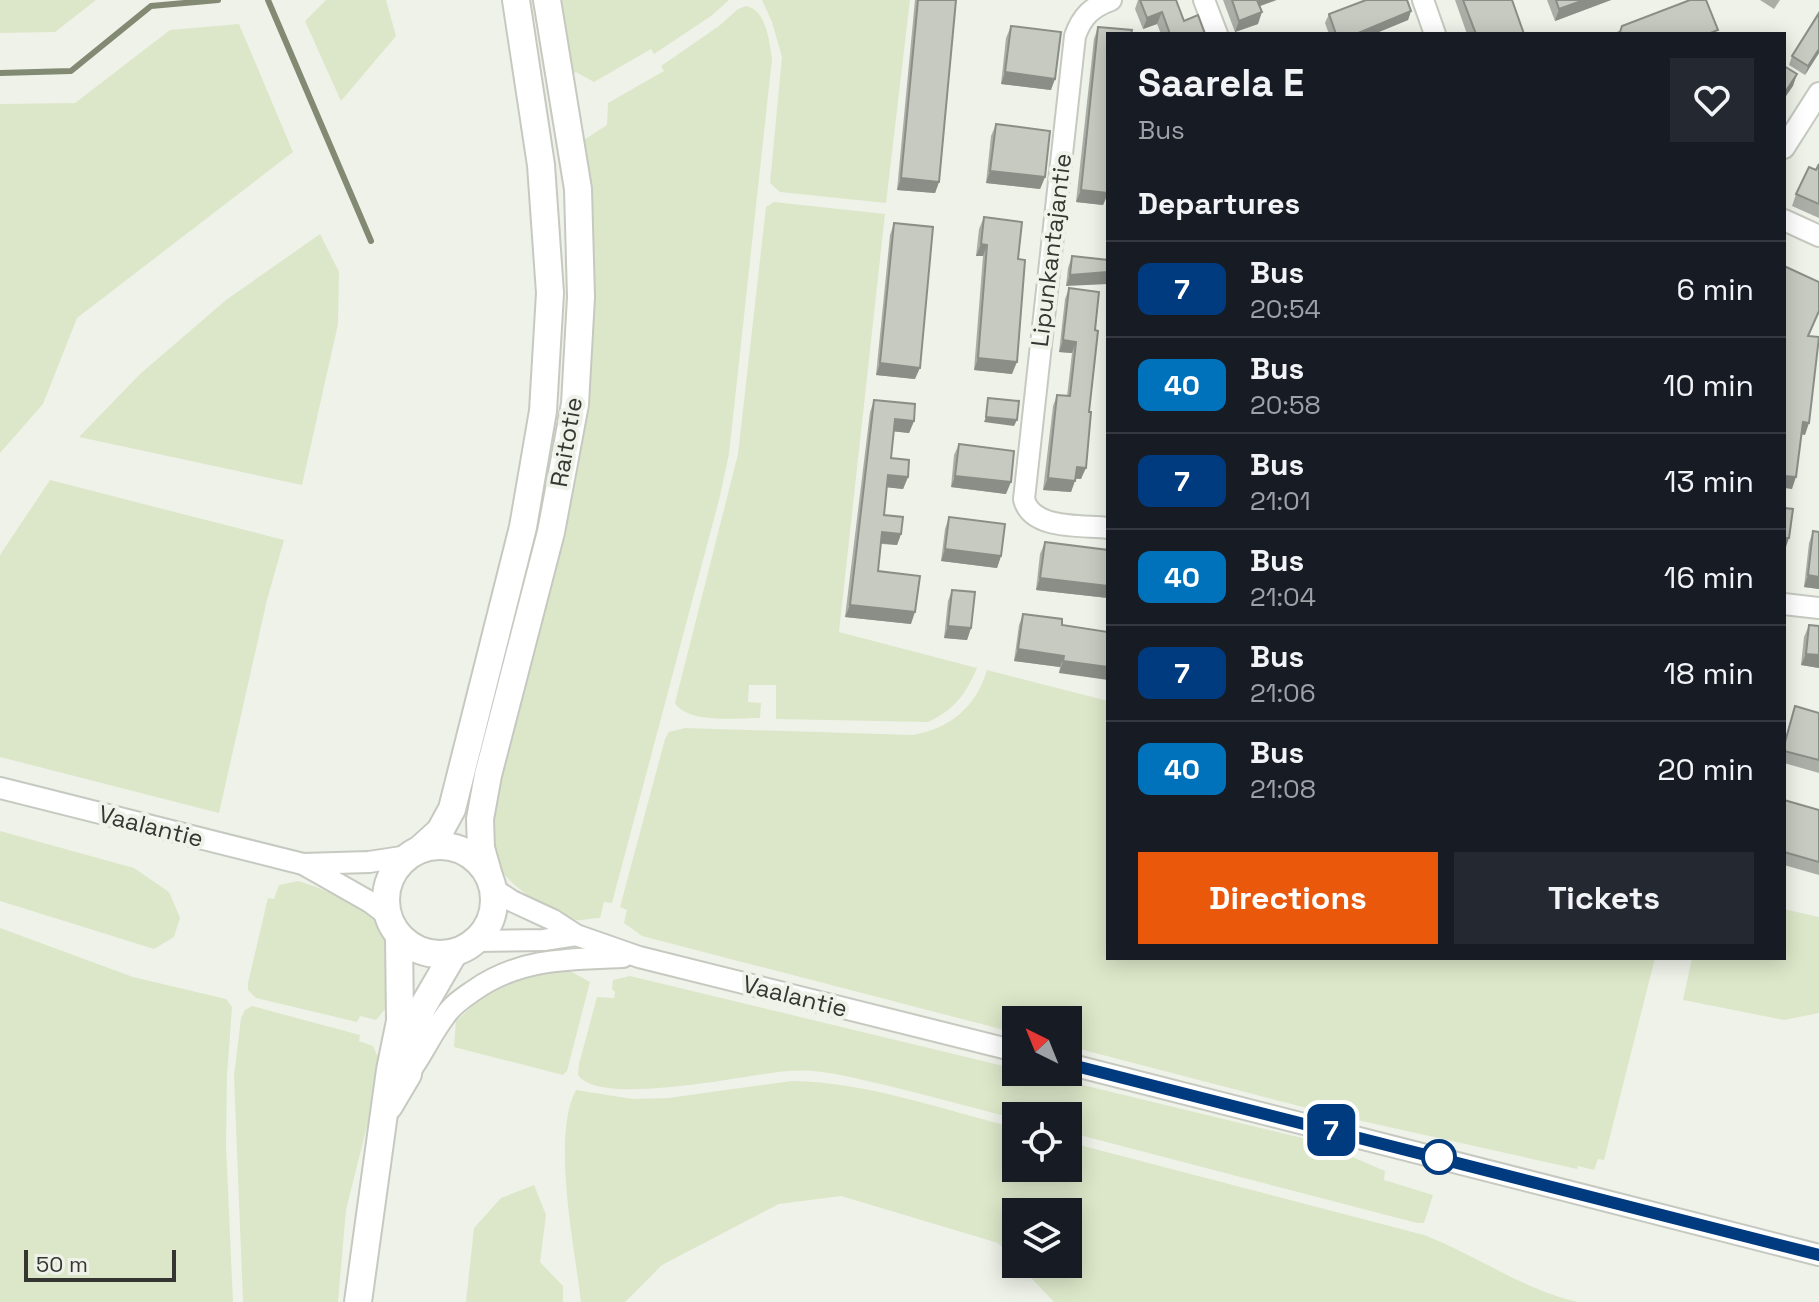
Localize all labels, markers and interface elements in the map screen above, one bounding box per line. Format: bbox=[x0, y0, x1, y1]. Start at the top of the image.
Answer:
button: heart bbox=[1670, 58, 1754, 142]
text: Saarela E bbox=[1138, 59, 1304, 107]
text: Bus bbox=[1138, 113, 1185, 147]
street label: Lipunkantajantie bbox=[1024, 152, 1078, 348]
text: Departures bbox=[1138, 184, 1300, 223]
text: Bus bbox=[1250, 253, 1304, 292]
text: 6 min bbox=[1676, 270, 1754, 309]
text: 7 bbox=[1174, 271, 1190, 307]
text: 20:54 bbox=[1250, 292, 1321, 326]
text: Bus bbox=[1250, 349, 1304, 388]
text: 10 min bbox=[1663, 366, 1754, 405]
text: 40 bbox=[1164, 367, 1200, 403]
text: 20:58 bbox=[1250, 388, 1321, 422]
street label: Raitotie bbox=[543, 395, 589, 489]
text: Bus bbox=[1250, 445, 1304, 484]
text: 13 min bbox=[1664, 462, 1754, 501]
text: 7 bbox=[1174, 463, 1190, 499]
text: 21:01 bbox=[1250, 484, 1311, 518]
text: Bus bbox=[1250, 541, 1304, 580]
text: 16 min bbox=[1664, 558, 1754, 597]
text: 40 bbox=[1164, 559, 1200, 595]
text: 21:04 bbox=[1250, 580, 1316, 614]
text: Bus bbox=[1250, 637, 1304, 676]
text: 18 min bbox=[1664, 654, 1754, 693]
text: 7 bbox=[1174, 655, 1190, 691]
text: 21:06 bbox=[1250, 676, 1316, 710]
text: Bus bbox=[1250, 733, 1304, 772]
text: 20 min bbox=[1657, 750, 1754, 789]
text: 40 bbox=[1164, 751, 1200, 787]
text: 21:08 bbox=[1250, 772, 1316, 806]
street label: Vaalantie bbox=[95, 798, 207, 854]
button: Directions bbox=[1138, 852, 1438, 944]
button: Tickets bbox=[1454, 852, 1754, 944]
street label: Vaalantie bbox=[739, 968, 851, 1024]
north arrow bbox=[1002, 1006, 1082, 1086]
map controls bbox=[1002, 1006, 1082, 1278]
button: locate bbox=[1002, 1102, 1082, 1182]
line badge: 7 bbox=[1305, 1104, 1357, 1156]
text: 7 bbox=[1323, 1112, 1339, 1148]
unlabelled marker bbox=[1422, 1140, 1456, 1174]
button: layers bbox=[1002, 1198, 1082, 1278]
scale bar bbox=[24, 1246, 176, 1282]
text: 50 m bbox=[36, 1250, 88, 1278]

